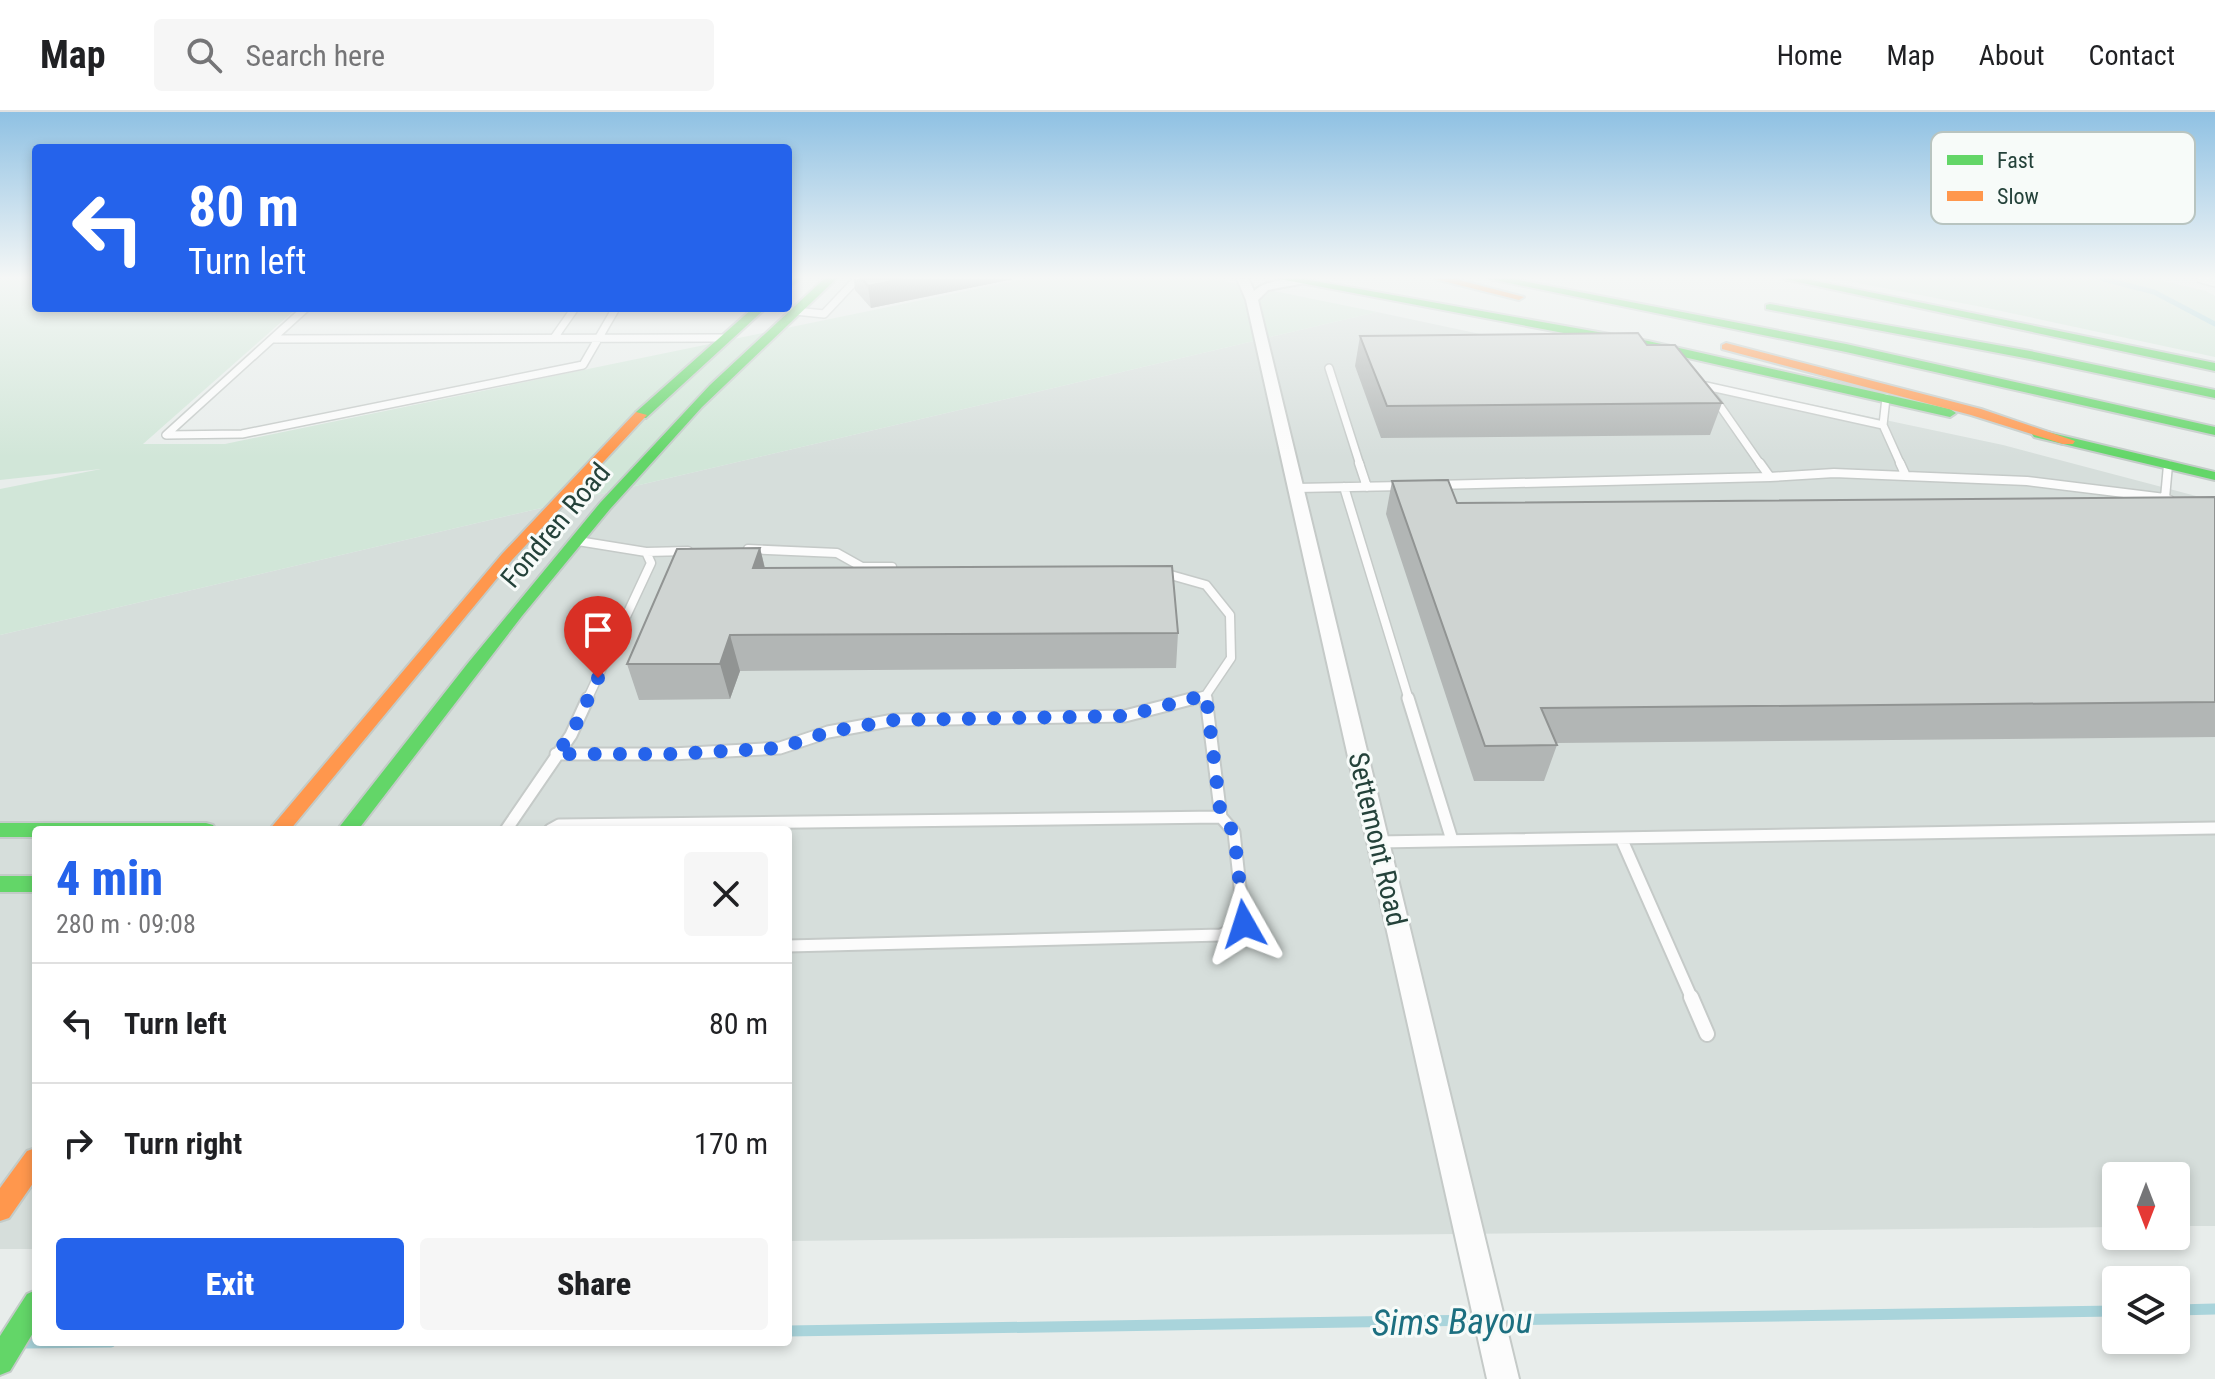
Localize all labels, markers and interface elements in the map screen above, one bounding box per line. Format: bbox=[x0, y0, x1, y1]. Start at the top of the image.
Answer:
search box bbox=[154, 19, 714, 91]
text: Map bbox=[40, 33, 106, 77]
icon: search bbox=[182, 33, 226, 77]
text: Search here bbox=[246, 38, 385, 73]
text: Home bbox=[1777, 39, 1842, 72]
text: Map bbox=[1886, 39, 1935, 72]
text: About bbox=[1979, 39, 2045, 72]
text: Contact bbox=[2089, 39, 2175, 72]
legend bbox=[1931, 132, 2195, 224]
text: Fast bbox=[1997, 148, 2034, 173]
text: 80 m bbox=[188, 174, 299, 240]
icon: left bbox=[56, 176, 160, 280]
text: Slow bbox=[1997, 184, 2039, 209]
text: Turn left bbox=[188, 241, 306, 283]
street label: Fondren Road bbox=[494, 456, 617, 594]
pin bbox=[564, 596, 632, 678]
icon: arrive bbox=[576, 608, 620, 652]
street label: Settemont Road bbox=[1342, 749, 1413, 929]
text: 4 min bbox=[56, 850, 163, 907]
button: close bbox=[684, 852, 768, 936]
position arrow bbox=[1202, 882, 1286, 966]
text: 280 m · 09:08 bbox=[56, 909, 196, 939]
icon: left bbox=[56, 1001, 100, 1045]
text: Turn left bbox=[124, 1006, 227, 1041]
text: 80 m bbox=[709, 1006, 768, 1041]
icon: right bbox=[56, 1121, 100, 1165]
text: Turn right bbox=[124, 1126, 242, 1161]
text: 170 m bbox=[694, 1126, 768, 1161]
north arrow bbox=[2102, 1162, 2190, 1250]
map controls bbox=[2102, 1162, 2190, 1354]
button: Exit bbox=[56, 1238, 404, 1330]
button: Share bbox=[420, 1238, 768, 1330]
button: layers bbox=[2102, 1266, 2190, 1354]
water label: Sims Bayou bbox=[1371, 1300, 1533, 1344]

